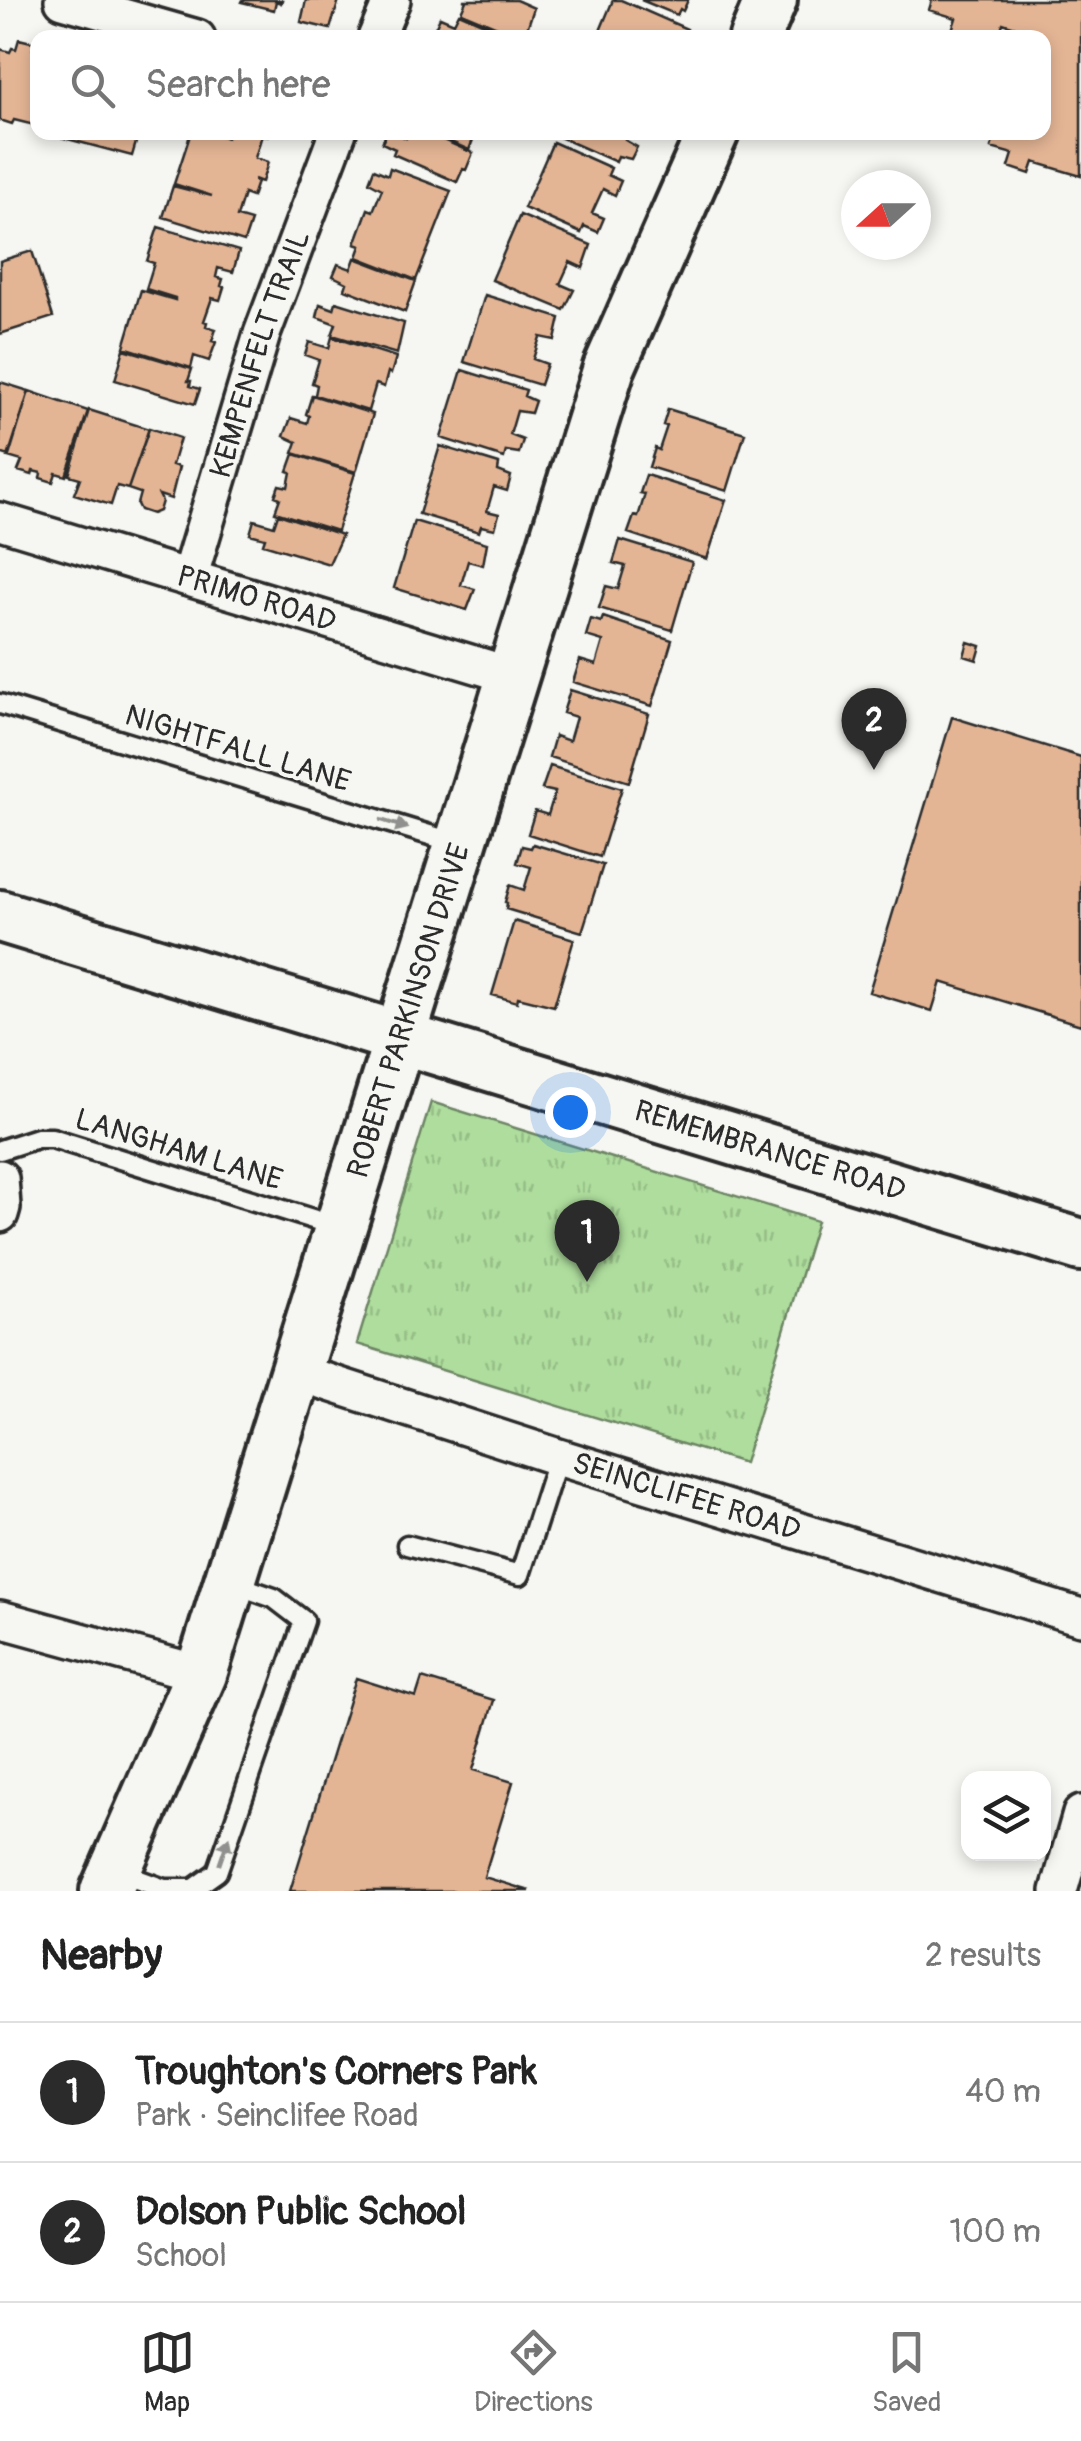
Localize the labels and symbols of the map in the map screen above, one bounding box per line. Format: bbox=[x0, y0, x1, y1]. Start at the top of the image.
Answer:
north arrow bbox=[841, 170, 931, 260]
street label: KEMPENFELT TRAIL bbox=[202, 225, 318, 482]
street label: PRIMO ROAD bbox=[172, 558, 340, 640]
pin: 2 bbox=[842, 688, 906, 770]
street label: NIGHTFALL LANE bbox=[121, 697, 355, 800]
one-way arrow bbox=[380, 817, 410, 832]
street label: ROBERT PARKINSON DRIVE bbox=[339, 839, 478, 1182]
your location bbox=[545, 1087, 596, 1138]
street label: REMEMBRANCE ROAD bbox=[630, 1092, 910, 1210]
street label: LANGHAM LANE bbox=[71, 1100, 287, 1199]
pin: 1 bbox=[554, 1200, 620, 1282]
street label: SEINCLIFEE ROAD bbox=[568, 1445, 805, 1549]
one-way arrow bbox=[217, 1835, 232, 1865]

